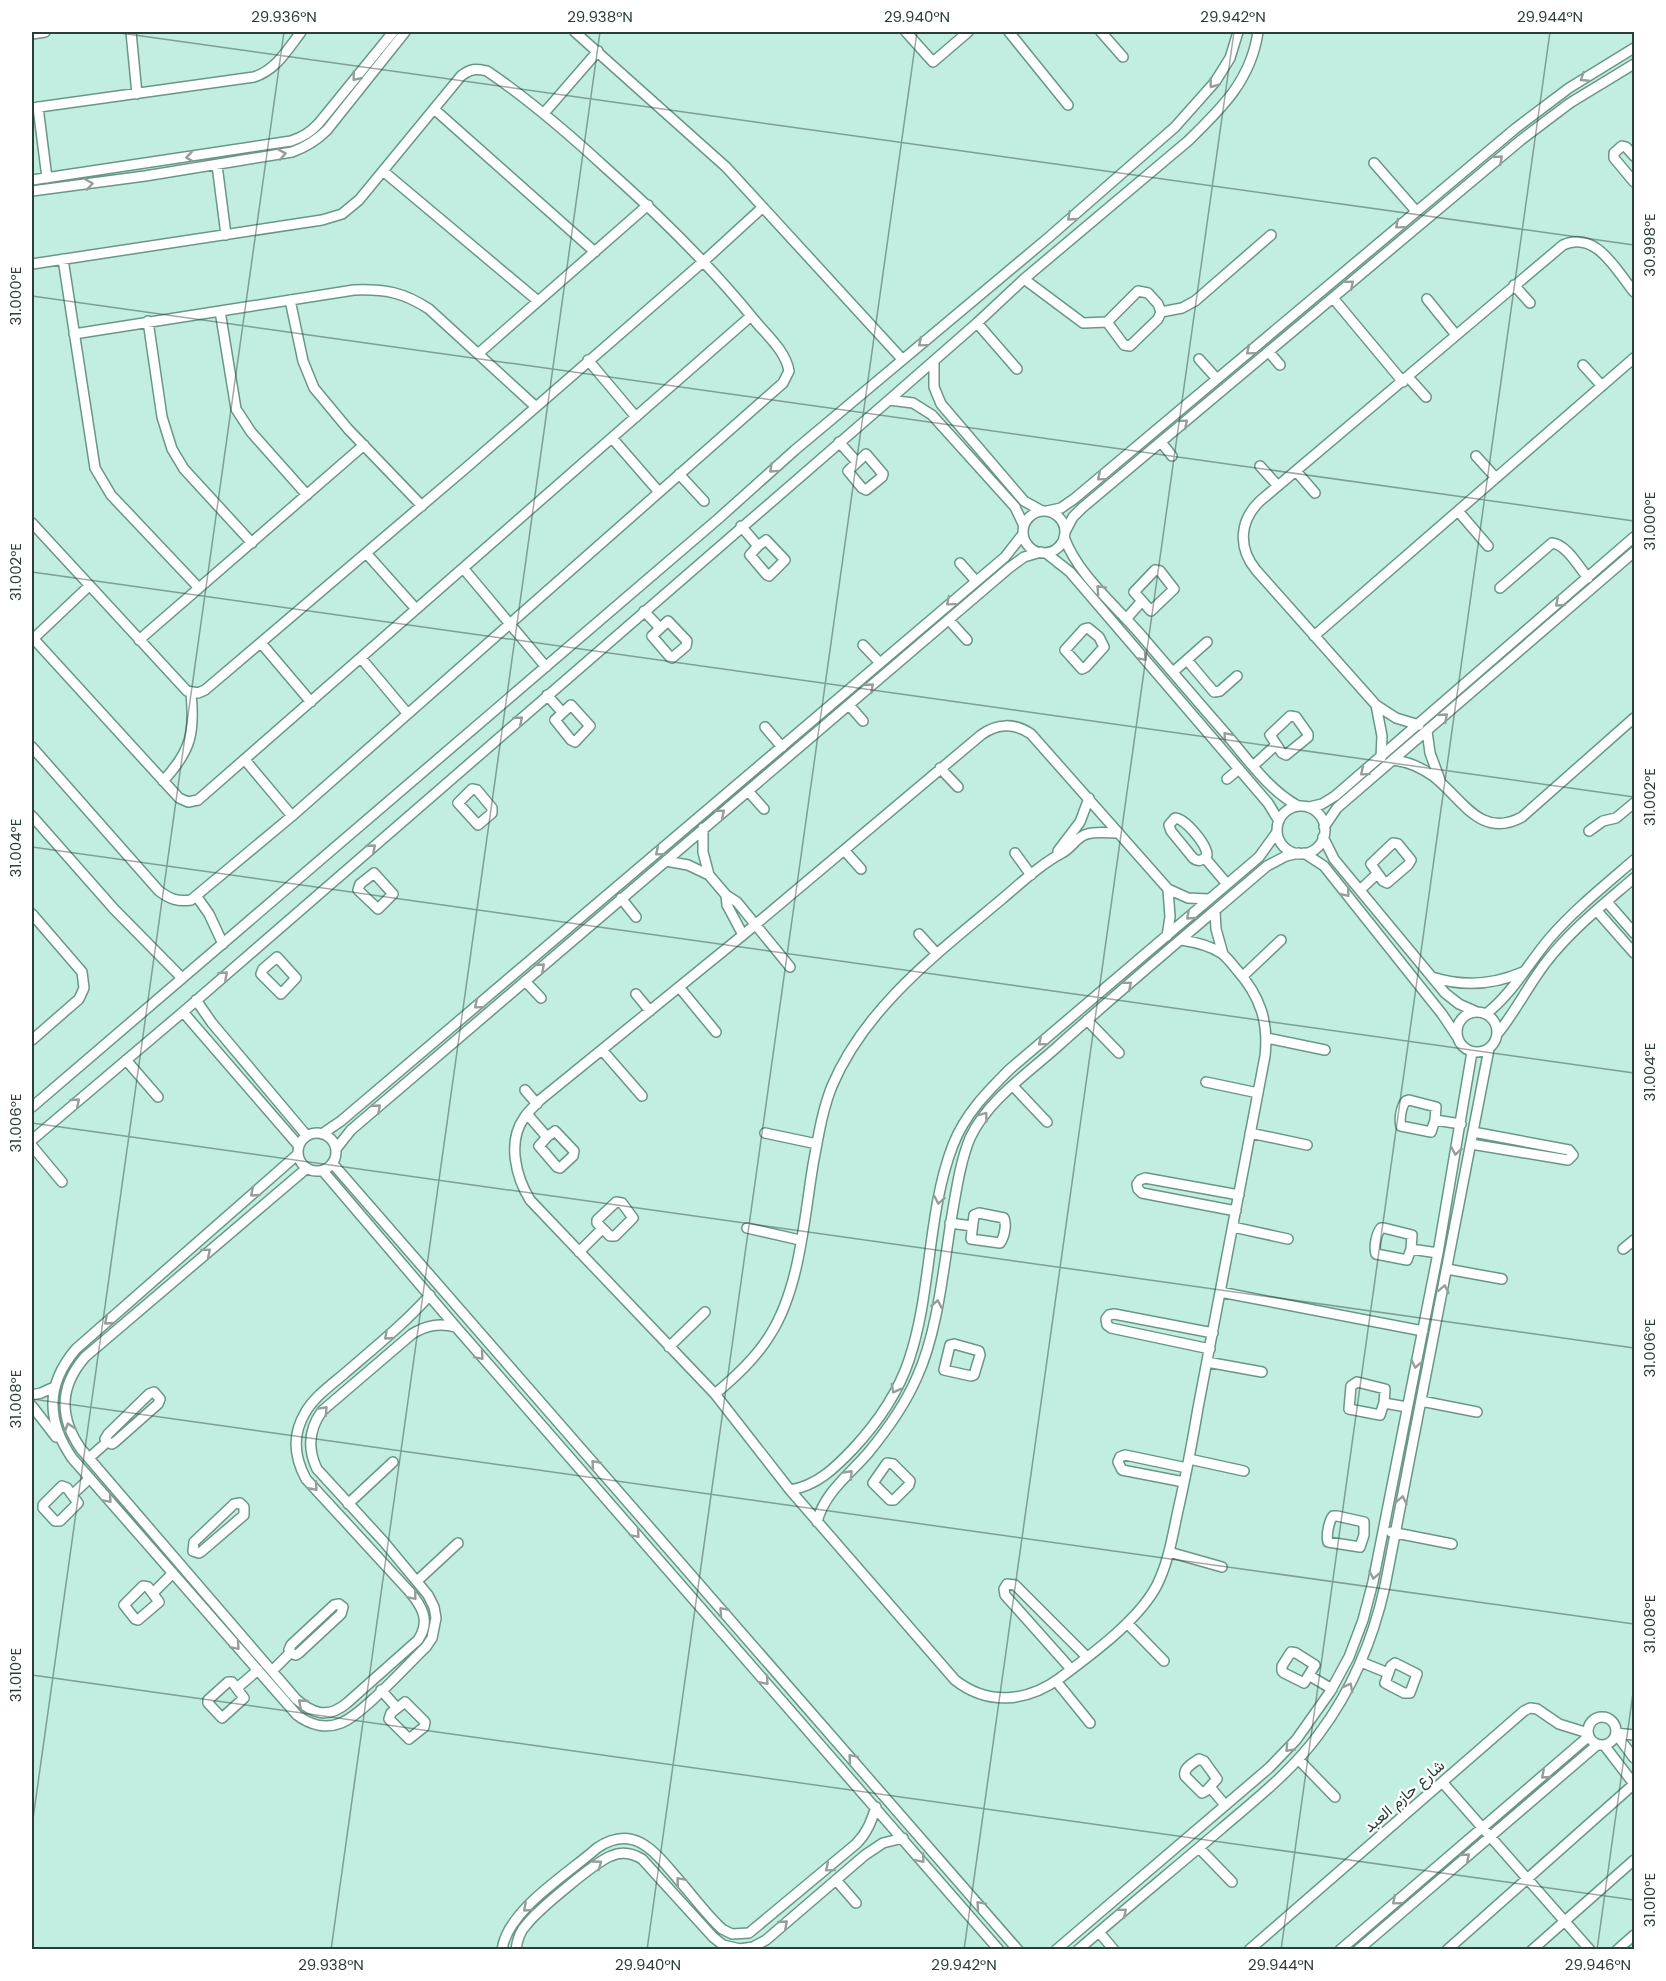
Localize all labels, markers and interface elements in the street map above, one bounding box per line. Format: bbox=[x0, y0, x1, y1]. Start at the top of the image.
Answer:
text: 29.936°N bbox=[251, 6, 317, 27]
text: 29.938°N bbox=[567, 6, 633, 27]
text: 29.940°N bbox=[884, 6, 950, 27]
text: 29.942°N bbox=[1200, 6, 1266, 27]
text: 29.944°N bbox=[1517, 6, 1583, 27]
one-way arrow bbox=[353, 70, 364, 81]
one-way arrow bbox=[1580, 71, 1591, 82]
one-way arrow bbox=[1209, 77, 1220, 88]
one-way arrow bbox=[277, 148, 287, 161]
one-way arrow bbox=[186, 150, 195, 162]
one-way arrow bbox=[1493, 155, 1503, 166]
one-way arrow bbox=[85, 178, 94, 190]
one-way arrow bbox=[1067, 210, 1078, 221]
text: 30.998°E bbox=[1639, 213, 1660, 277]
one-way arrow bbox=[1395, 218, 1406, 229]
text: 31.000°E bbox=[5, 267, 26, 325]
one-way arrow bbox=[1343, 281, 1354, 292]
one-way arrow bbox=[918, 335, 929, 346]
one-way arrow bbox=[1246, 344, 1257, 355]
one-way arrow bbox=[1177, 419, 1188, 430]
one-way arrow bbox=[770, 462, 780, 473]
one-way arrow bbox=[1097, 469, 1108, 480]
text: 31.000°E bbox=[1639, 492, 1660, 550]
text: 31.002°E bbox=[5, 543, 26, 601]
one-way arrow bbox=[1096, 585, 1107, 595]
one-way arrow bbox=[946, 595, 957, 606]
one-way arrow bbox=[1555, 596, 1566, 607]
one-way arrow bbox=[1136, 650, 1147, 661]
one-way arrow bbox=[863, 683, 874, 694]
one-way arrow bbox=[1437, 713, 1448, 724]
one-way arrow bbox=[512, 716, 522, 727]
one-way arrow bbox=[1224, 732, 1235, 743]
one-way arrow bbox=[1360, 765, 1371, 776]
text: 31.002°E bbox=[1639, 768, 1660, 826]
one-way arrow bbox=[714, 810, 725, 821]
text: 31.004°E bbox=[5, 819, 26, 877]
one-way arrow bbox=[365, 844, 376, 855]
one-way arrow bbox=[655, 845, 666, 856]
one-way arrow bbox=[1338, 887, 1349, 898]
one-way arrow bbox=[1187, 909, 1197, 920]
one-way arrow bbox=[534, 964, 545, 975]
one-way arrow bbox=[217, 971, 228, 982]
one-way arrow bbox=[1121, 981, 1132, 992]
one-way arrow bbox=[474, 998, 485, 1009]
one-way arrow bbox=[1038, 1035, 1049, 1046]
text: 31.004°E bbox=[1639, 1043, 1660, 1101]
text: 31.006°E bbox=[5, 1094, 26, 1153]
one-way arrow bbox=[69, 1099, 80, 1110]
one-way arrow bbox=[370, 1104, 381, 1115]
one-way arrow bbox=[977, 1112, 988, 1123]
one-way arrow bbox=[1450, 1146, 1463, 1156]
one-way arrow bbox=[250, 1186, 261, 1197]
one-way arrow bbox=[933, 1195, 946, 1205]
one-way arrow bbox=[200, 1249, 211, 1260]
one-way arrow bbox=[1437, 1284, 1450, 1294]
one-way arrow bbox=[930, 1299, 943, 1309]
one-way arrow bbox=[104, 1314, 115, 1325]
text: 31.006°E bbox=[1639, 1319, 1660, 1378]
one-way arrow bbox=[384, 1328, 395, 1339]
one-way arrow bbox=[473, 1349, 484, 1360]
one-way arrow bbox=[1410, 1358, 1423, 1368]
text: 31.008°E bbox=[5, 1370, 26, 1428]
one-way arrow bbox=[891, 1383, 902, 1393]
one-way arrow bbox=[317, 1407, 328, 1417]
one-way arrow bbox=[64, 1422, 76, 1432]
one-way arrow bbox=[591, 1460, 602, 1471]
one-way arrow bbox=[842, 1470, 853, 1480]
one-way arrow bbox=[307, 1480, 318, 1491]
one-way arrow bbox=[101, 1492, 112, 1503]
one-way arrow bbox=[1395, 1496, 1408, 1506]
one-way arrow bbox=[629, 1527, 640, 1538]
one-way arrow bbox=[1368, 1570, 1381, 1580]
one-way arrow bbox=[405, 1589, 416, 1600]
text: 31.008°E bbox=[1639, 1595, 1660, 1653]
one-way arrow bbox=[719, 1607, 730, 1618]
one-way arrow bbox=[229, 1639, 240, 1650]
text: 31.010°E bbox=[5, 1648, 26, 1702]
one-way arrow bbox=[758, 1674, 769, 1685]
one-way arrow bbox=[1342, 1683, 1353, 1693]
one-way arrow bbox=[298, 1699, 309, 1710]
one-way arrow bbox=[1285, 1741, 1296, 1752]
one-way arrow bbox=[848, 1754, 859, 1765]
street label: شارع حازم العبد bbox=[1358, 1754, 1450, 1838]
one-way arrow bbox=[1541, 1767, 1552, 1778]
one-way arrow bbox=[914, 1852, 925, 1863]
one-way arrow bbox=[1459, 1853, 1470, 1864]
one-way arrow bbox=[591, 1860, 602, 1871]
one-way arrow bbox=[825, 1861, 836, 1872]
text: 31.010°E bbox=[1639, 1873, 1660, 1927]
one-way arrow bbox=[677, 1877, 688, 1888]
one-way arrow bbox=[1392, 1894, 1403, 1905]
one-way arrow bbox=[523, 1901, 533, 1912]
one-way arrow bbox=[976, 1901, 987, 1912]
one-way arrow bbox=[1116, 1908, 1127, 1919]
one-way arrow bbox=[777, 1920, 788, 1931]
text: 29.938°N bbox=[298, 1954, 364, 1975]
text: 29.940°N bbox=[615, 1954, 681, 1975]
text: 29.942°N bbox=[931, 1954, 997, 1975]
text: 29.944°N bbox=[1248, 1954, 1314, 1975]
text: 29.946°N bbox=[1565, 1954, 1631, 1975]

